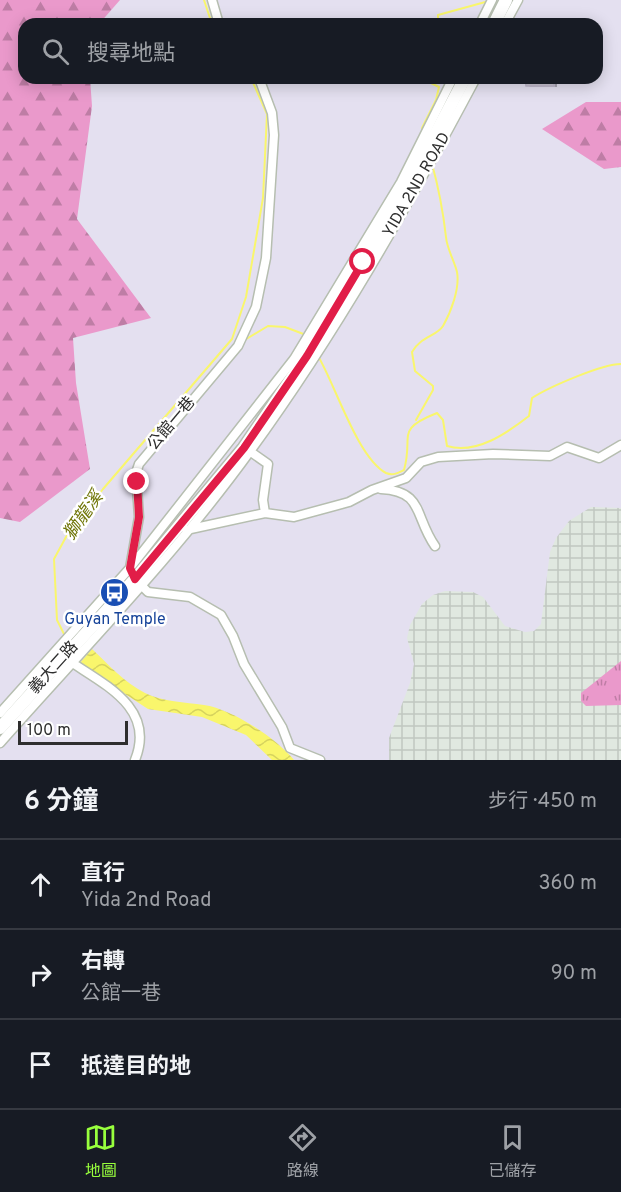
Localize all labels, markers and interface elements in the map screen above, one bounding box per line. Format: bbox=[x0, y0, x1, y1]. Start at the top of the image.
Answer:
search box bbox=[18, 18, 603, 84]
icon: search bbox=[39, 35, 72, 68]
text: 搜尋地點 bbox=[87, 41, 175, 68]
street label: YIDA 2ND ROAD bbox=[379, 129, 455, 241]
route start bbox=[349, 248, 375, 274]
street label: 公館一巷 bbox=[144, 393, 200, 455]
route end bbox=[123, 468, 149, 494]
water label: 獅龍溪 bbox=[59, 485, 111, 545]
bus stop icon: Guyan Temple bbox=[99, 576, 131, 608]
place label: Guyan Temple bbox=[64, 610, 166, 630]
street label: 義大二路 bbox=[25, 638, 83, 698]
scale bar bbox=[18, 718, 128, 746]
text: 100 m bbox=[27, 721, 71, 741]
text: 6 分鐘 bbox=[24, 786, 98, 819]
text: 步行 · 450 m bbox=[488, 789, 597, 815]
text: 直行 bbox=[81, 861, 125, 888]
icon: ahead bbox=[24, 868, 57, 901]
text: 360 m bbox=[539, 871, 597, 897]
text: Yida 2nd Road bbox=[81, 888, 211, 914]
text: 右轉 bbox=[81, 949, 125, 976]
icon: right bbox=[24, 958, 57, 991]
text: 90 m bbox=[551, 961, 597, 987]
text: 公館一巷 bbox=[81, 981, 161, 1007]
icon: arrive bbox=[24, 1048, 57, 1081]
text: 抵達目的地 bbox=[81, 1054, 191, 1081]
tab: 地圖 bbox=[84, 1121, 117, 1182]
tab: 路線 bbox=[286, 1121, 319, 1182]
tab: 已儲存 bbox=[488, 1121, 536, 1182]

